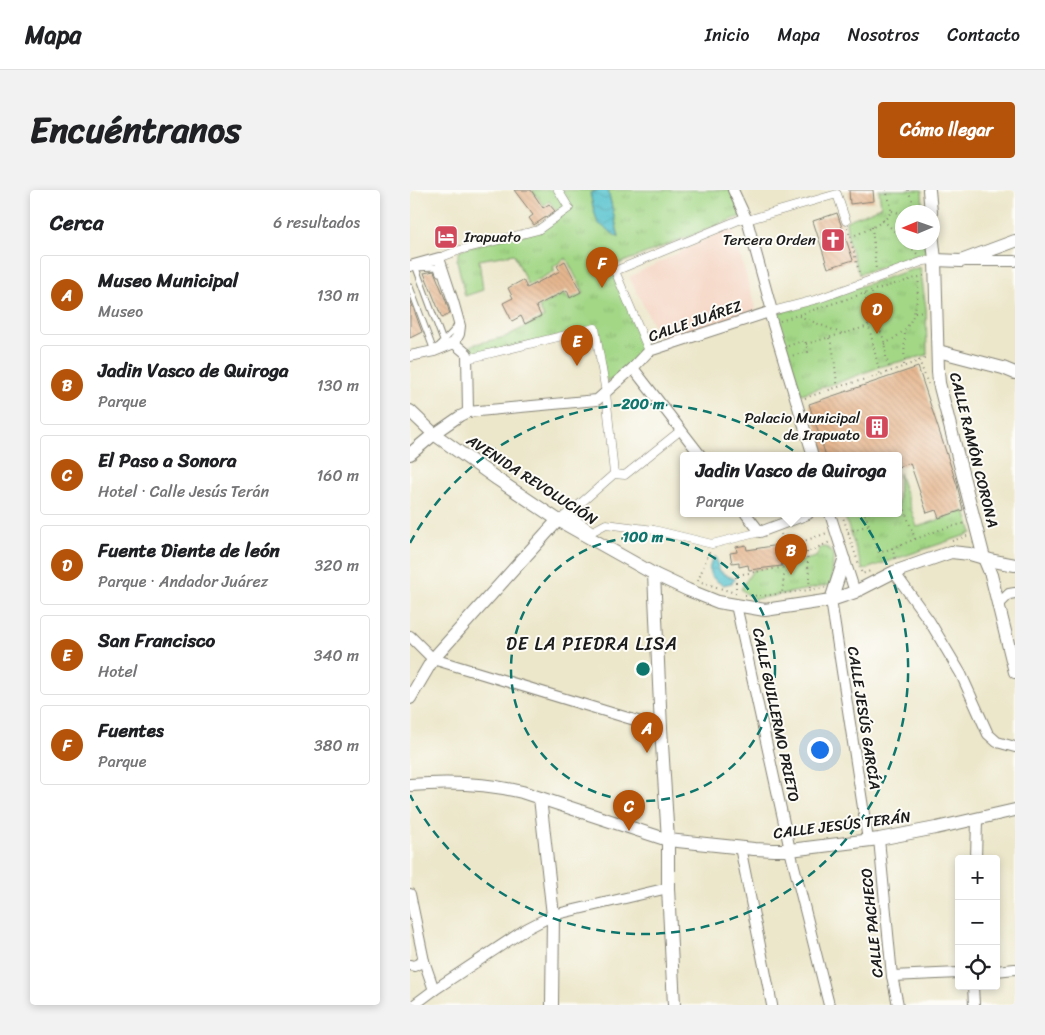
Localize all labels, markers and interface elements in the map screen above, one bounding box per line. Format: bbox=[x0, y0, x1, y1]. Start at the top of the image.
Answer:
text: Mapa bbox=[25, 14, 81, 56]
text: Inicio bbox=[705, 19, 750, 51]
text: Mapa bbox=[778, 19, 820, 51]
text: Nosotros bbox=[848, 19, 919, 51]
text: Contacto bbox=[947, 19, 1020, 51]
text: Encuéntranos bbox=[30, 99, 241, 161]
button: Cómo llegar bbox=[878, 102, 1015, 158]
text: Cerca bbox=[50, 204, 104, 242]
north arrow bbox=[895, 205, 940, 250]
text: 6 resultados bbox=[273, 208, 360, 237]
hotel icon: Irapuato bbox=[433, 224, 459, 250]
place label: Irapuato bbox=[463, 224, 521, 250]
place label: Tercera Orden bbox=[723, 227, 816, 253]
church icon: Tercera Orden bbox=[820, 227, 846, 253]
pin: F bbox=[586, 247, 618, 288]
text: Museo Municipal bbox=[98, 264, 238, 297]
text: A bbox=[62, 281, 72, 310]
text: 130 m bbox=[317, 281, 359, 310]
street label: CALLE JUÁREZ bbox=[645, 293, 746, 349]
pin: D bbox=[861, 293, 893, 334]
text: Museo bbox=[98, 297, 143, 326]
pin: E bbox=[561, 325, 593, 366]
text: Jadin Vasco de Quiroga bbox=[98, 354, 289, 387]
street label: CALLE RAMÓN CORONA bbox=[942, 370, 1006, 530]
text: B bbox=[62, 371, 72, 400]
text: 130 m bbox=[317, 371, 359, 400]
text: Parque bbox=[98, 387, 146, 416]
text: 200 m bbox=[620, 391, 665, 417]
place label: Palacio Municipal de Irapuato bbox=[744, 405, 861, 448]
building icon: Palacio Municipal de Irapuato bbox=[864, 414, 890, 440]
street label: AVENIDA REVOLUCIÓN bbox=[460, 427, 603, 533]
text: El Paso a Sonora bbox=[98, 444, 237, 477]
popup bbox=[680, 452, 902, 517]
text: Jadin Vasco de Quiroga bbox=[696, 454, 886, 487]
text: C bbox=[62, 461, 72, 490]
text: 160 m bbox=[316, 461, 359, 490]
text: Hotel · Calle Jesús Terán bbox=[98, 477, 269, 506]
text: Parque bbox=[696, 487, 744, 516]
text: 100 m bbox=[623, 524, 664, 550]
text: Fuente Diente de león bbox=[98, 534, 280, 567]
pin: B bbox=[775, 534, 807, 575]
text: D bbox=[62, 551, 72, 580]
text: 320 m bbox=[314, 551, 359, 580]
text: Parque · Andador Juárez bbox=[98, 567, 268, 596]
text: San Francisco bbox=[98, 624, 215, 657]
street label: CALLE GUILLERMO PRIETO bbox=[745, 626, 807, 804]
district label: DE LA PIEDRA LISA bbox=[506, 628, 678, 660]
text: E bbox=[63, 641, 71, 670]
text: 340 m bbox=[314, 641, 359, 670]
street label: CALLE JESÚS GARCÍA bbox=[840, 644, 888, 792]
text: Hotel bbox=[98, 657, 137, 686]
centre of rings bbox=[634, 660, 652, 678]
pin: A bbox=[631, 712, 663, 753]
text: Fuentes bbox=[98, 714, 164, 747]
text: F bbox=[63, 731, 71, 760]
text: 380 m bbox=[314, 731, 359, 760]
your location bbox=[807, 737, 833, 763]
text: Parque bbox=[98, 747, 146, 776]
pin: C bbox=[613, 790, 645, 831]
street label: CALLE JESÚS TERÁN bbox=[772, 804, 913, 846]
map controls bbox=[955, 855, 1000, 990]
button: + bbox=[955, 855, 1000, 900]
street label: CALLE PACHECO bbox=[853, 867, 891, 979]
button: − bbox=[955, 900, 1000, 945]
button: locate bbox=[955, 945, 1000, 990]

